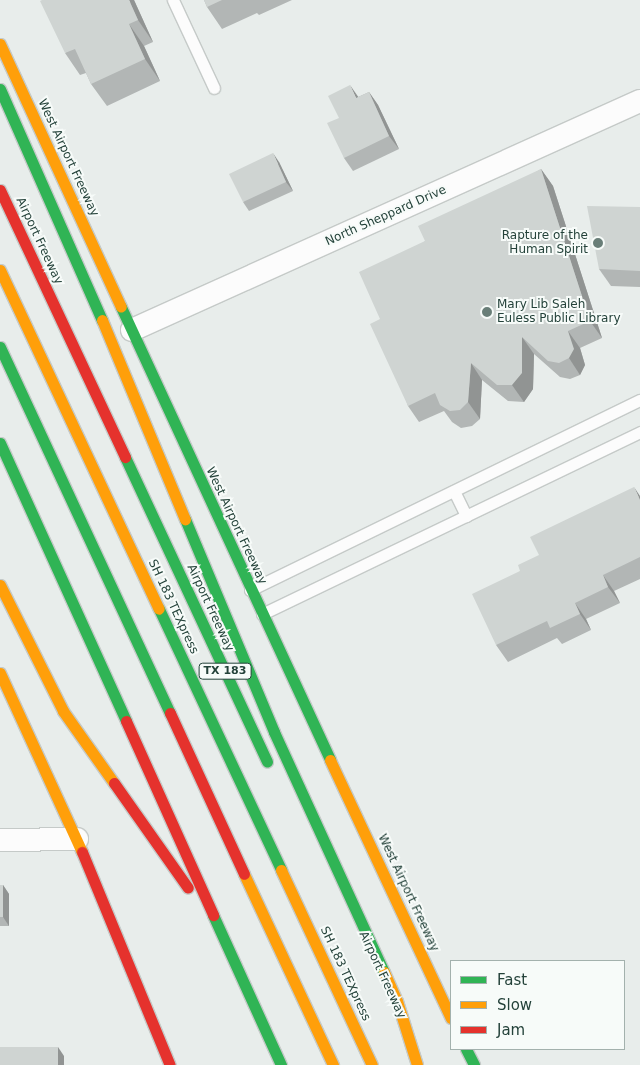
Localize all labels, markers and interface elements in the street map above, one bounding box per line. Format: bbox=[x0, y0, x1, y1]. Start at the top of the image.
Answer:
street label: West Airport Freeway bbox=[34, 97, 102, 219]
street label: North Sheppard Drive bbox=[323, 183, 449, 249]
street label: Airport Freeway bbox=[12, 195, 66, 287]
place label: Rapture of the Human Spirit bbox=[502, 229, 588, 257]
marker: Rapture of the Human Spirit bbox=[592, 237, 604, 249]
place label: Mary Lib Saleh Euless Public Library bbox=[497, 298, 621, 326]
marker: Mary Lib Saleh Euless Public Library bbox=[481, 306, 493, 318]
street label: West Airport Freeway bbox=[202, 465, 270, 587]
street label: SH 183 TEXpress bbox=[145, 558, 201, 656]
street label: Airport Freeway bbox=[183, 562, 237, 654]
road number: TX 183 bbox=[198, 662, 252, 679]
street label: West Airport Freeway bbox=[374, 832, 442, 954]
street label: SH 183 TEXpress bbox=[317, 925, 373, 1023]
street label: Airport Freeway bbox=[355, 929, 409, 1021]
legend bbox=[450, 960, 625, 1050]
text: Fast bbox=[497, 971, 527, 989]
text: Slow bbox=[497, 996, 532, 1014]
text: Jam bbox=[497, 1021, 525, 1039]

